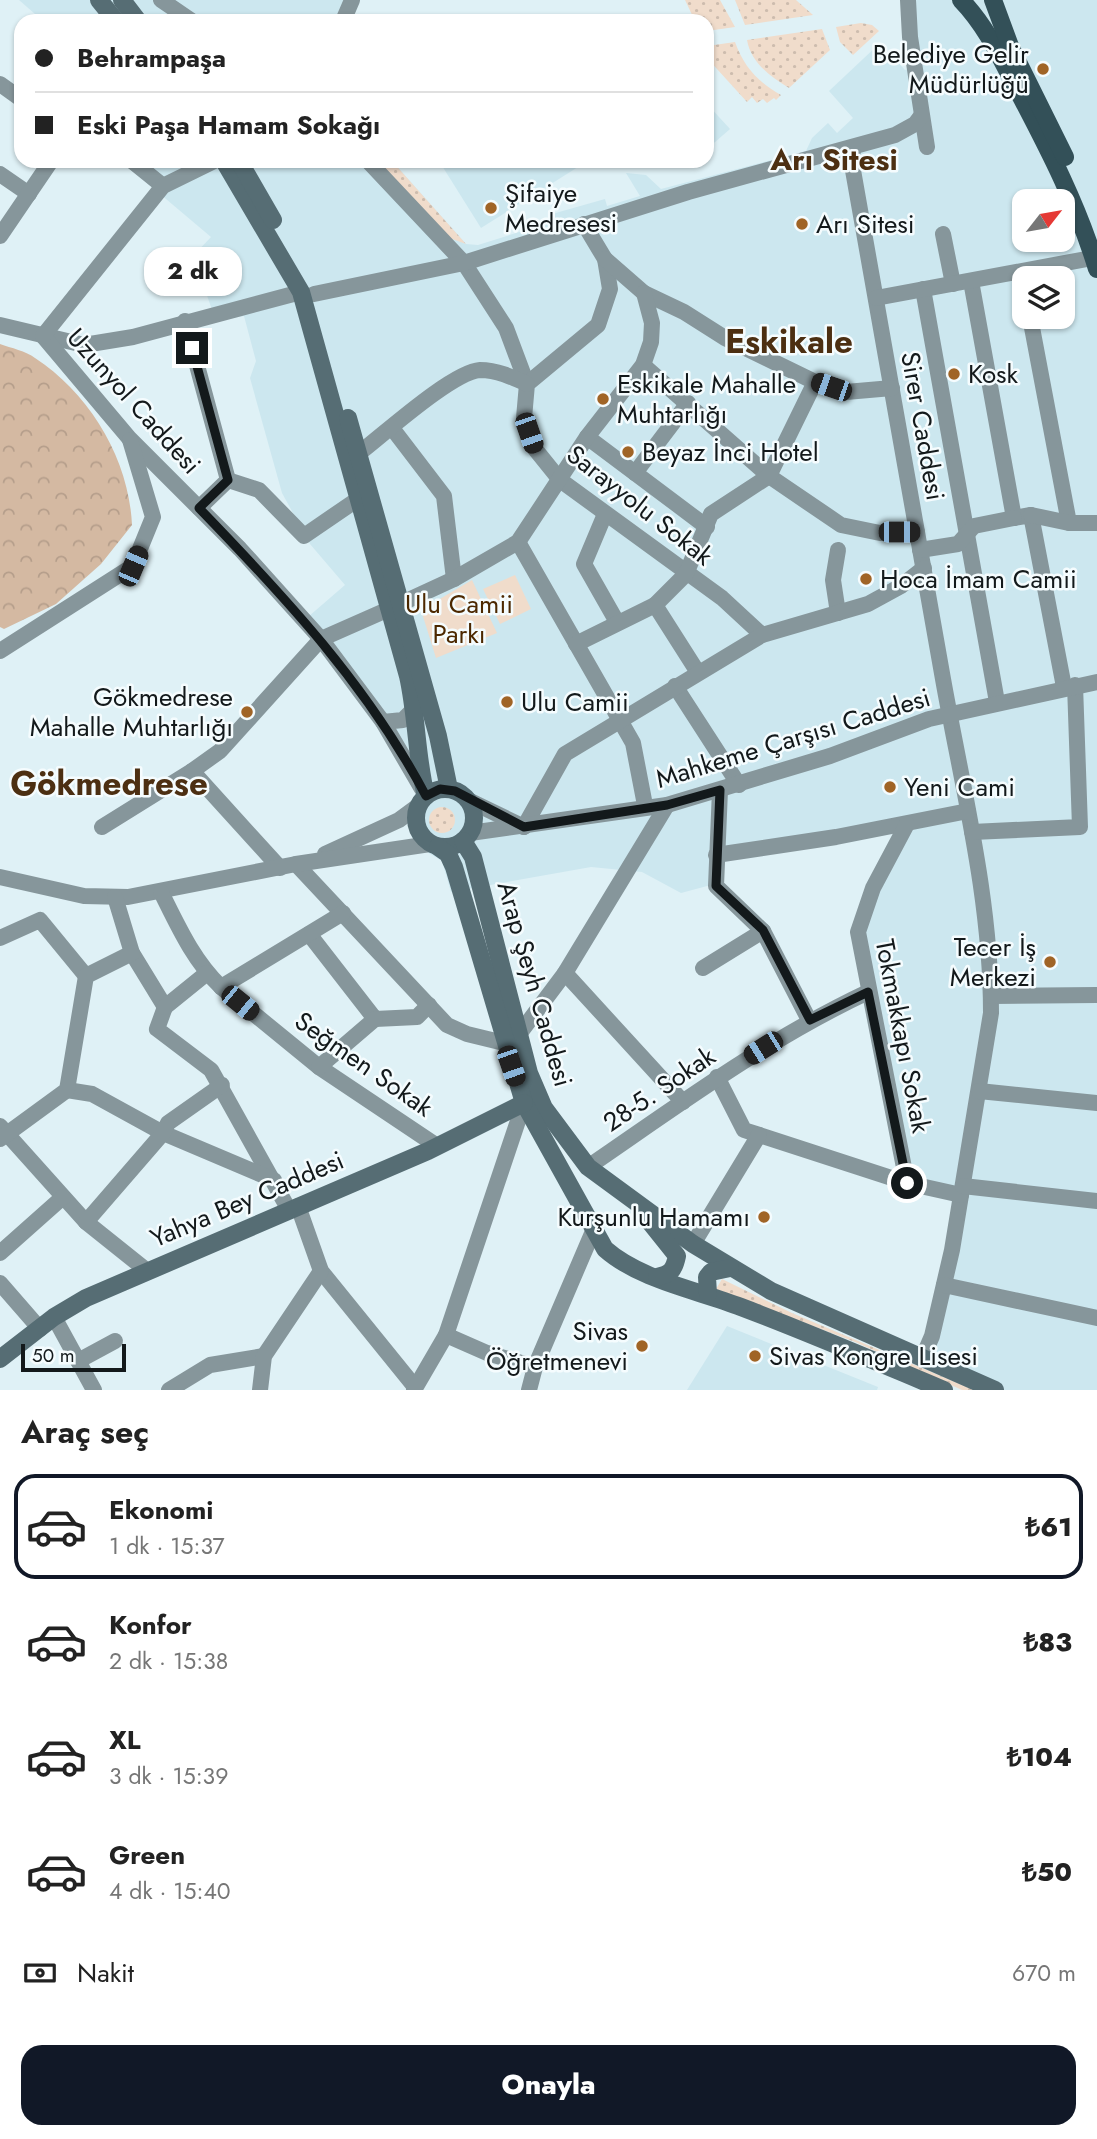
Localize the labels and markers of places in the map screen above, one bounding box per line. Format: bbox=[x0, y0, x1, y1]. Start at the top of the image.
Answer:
place label: Belediye Gelir Müdürlüğü bbox=[873, 35, 1029, 103]
marker: Belediye Gelir Müdürlüğü bbox=[1035, 61, 1051, 77]
place label: Şifaiye Medresesi bbox=[505, 174, 617, 242]
marker: Şifaiye Medresesi bbox=[483, 200, 499, 216]
place label: Arı Sitesi bbox=[816, 205, 915, 243]
marker: Arı Sitesi bbox=[794, 216, 810, 232]
place label: Kosk bbox=[968, 355, 1019, 393]
place label: Eskikale Mahalle Muhtarlığı bbox=[617, 365, 796, 433]
marker: Kosk bbox=[946, 366, 962, 382]
marker: Eskikale Mahalle Muhtarlığı bbox=[595, 391, 611, 407]
place label: Beyaz İnci Hotel bbox=[642, 433, 819, 471]
marker: Beyaz İnci Hotel bbox=[620, 444, 636, 460]
place label: Hoca İmam Camii bbox=[880, 560, 1077, 598]
marker: Hoca İmam Camii bbox=[858, 571, 874, 587]
place label: Gökmedrese Mahalle Muhtarlığı bbox=[30, 678, 233, 746]
place label: Ulu Camii bbox=[521, 683, 629, 721]
marker: Ulu Camii bbox=[499, 694, 515, 710]
marker: Gökmedrese Mahalle Muhtarlığı bbox=[239, 704, 255, 720]
place label: Yeni Cami bbox=[904, 768, 1015, 806]
marker: Yeni Cami bbox=[882, 779, 898, 795]
place label: Tecer İş Merkezi bbox=[950, 928, 1036, 996]
marker: Tecer İş Merkezi bbox=[1042, 954, 1058, 970]
place label: Kurşunlu Hamamı bbox=[557, 1198, 750, 1236]
marker: Kurşunlu Hamamı bbox=[756, 1209, 772, 1225]
place label: Sivas Öğretmenevi bbox=[486, 1312, 628, 1380]
place label: Sivas Kongre Lisesi bbox=[769, 1337, 978, 1375]
marker: Sivas Öğretmenevi bbox=[634, 1338, 650, 1354]
marker: Sivas Kongre Lisesi bbox=[747, 1348, 763, 1364]

